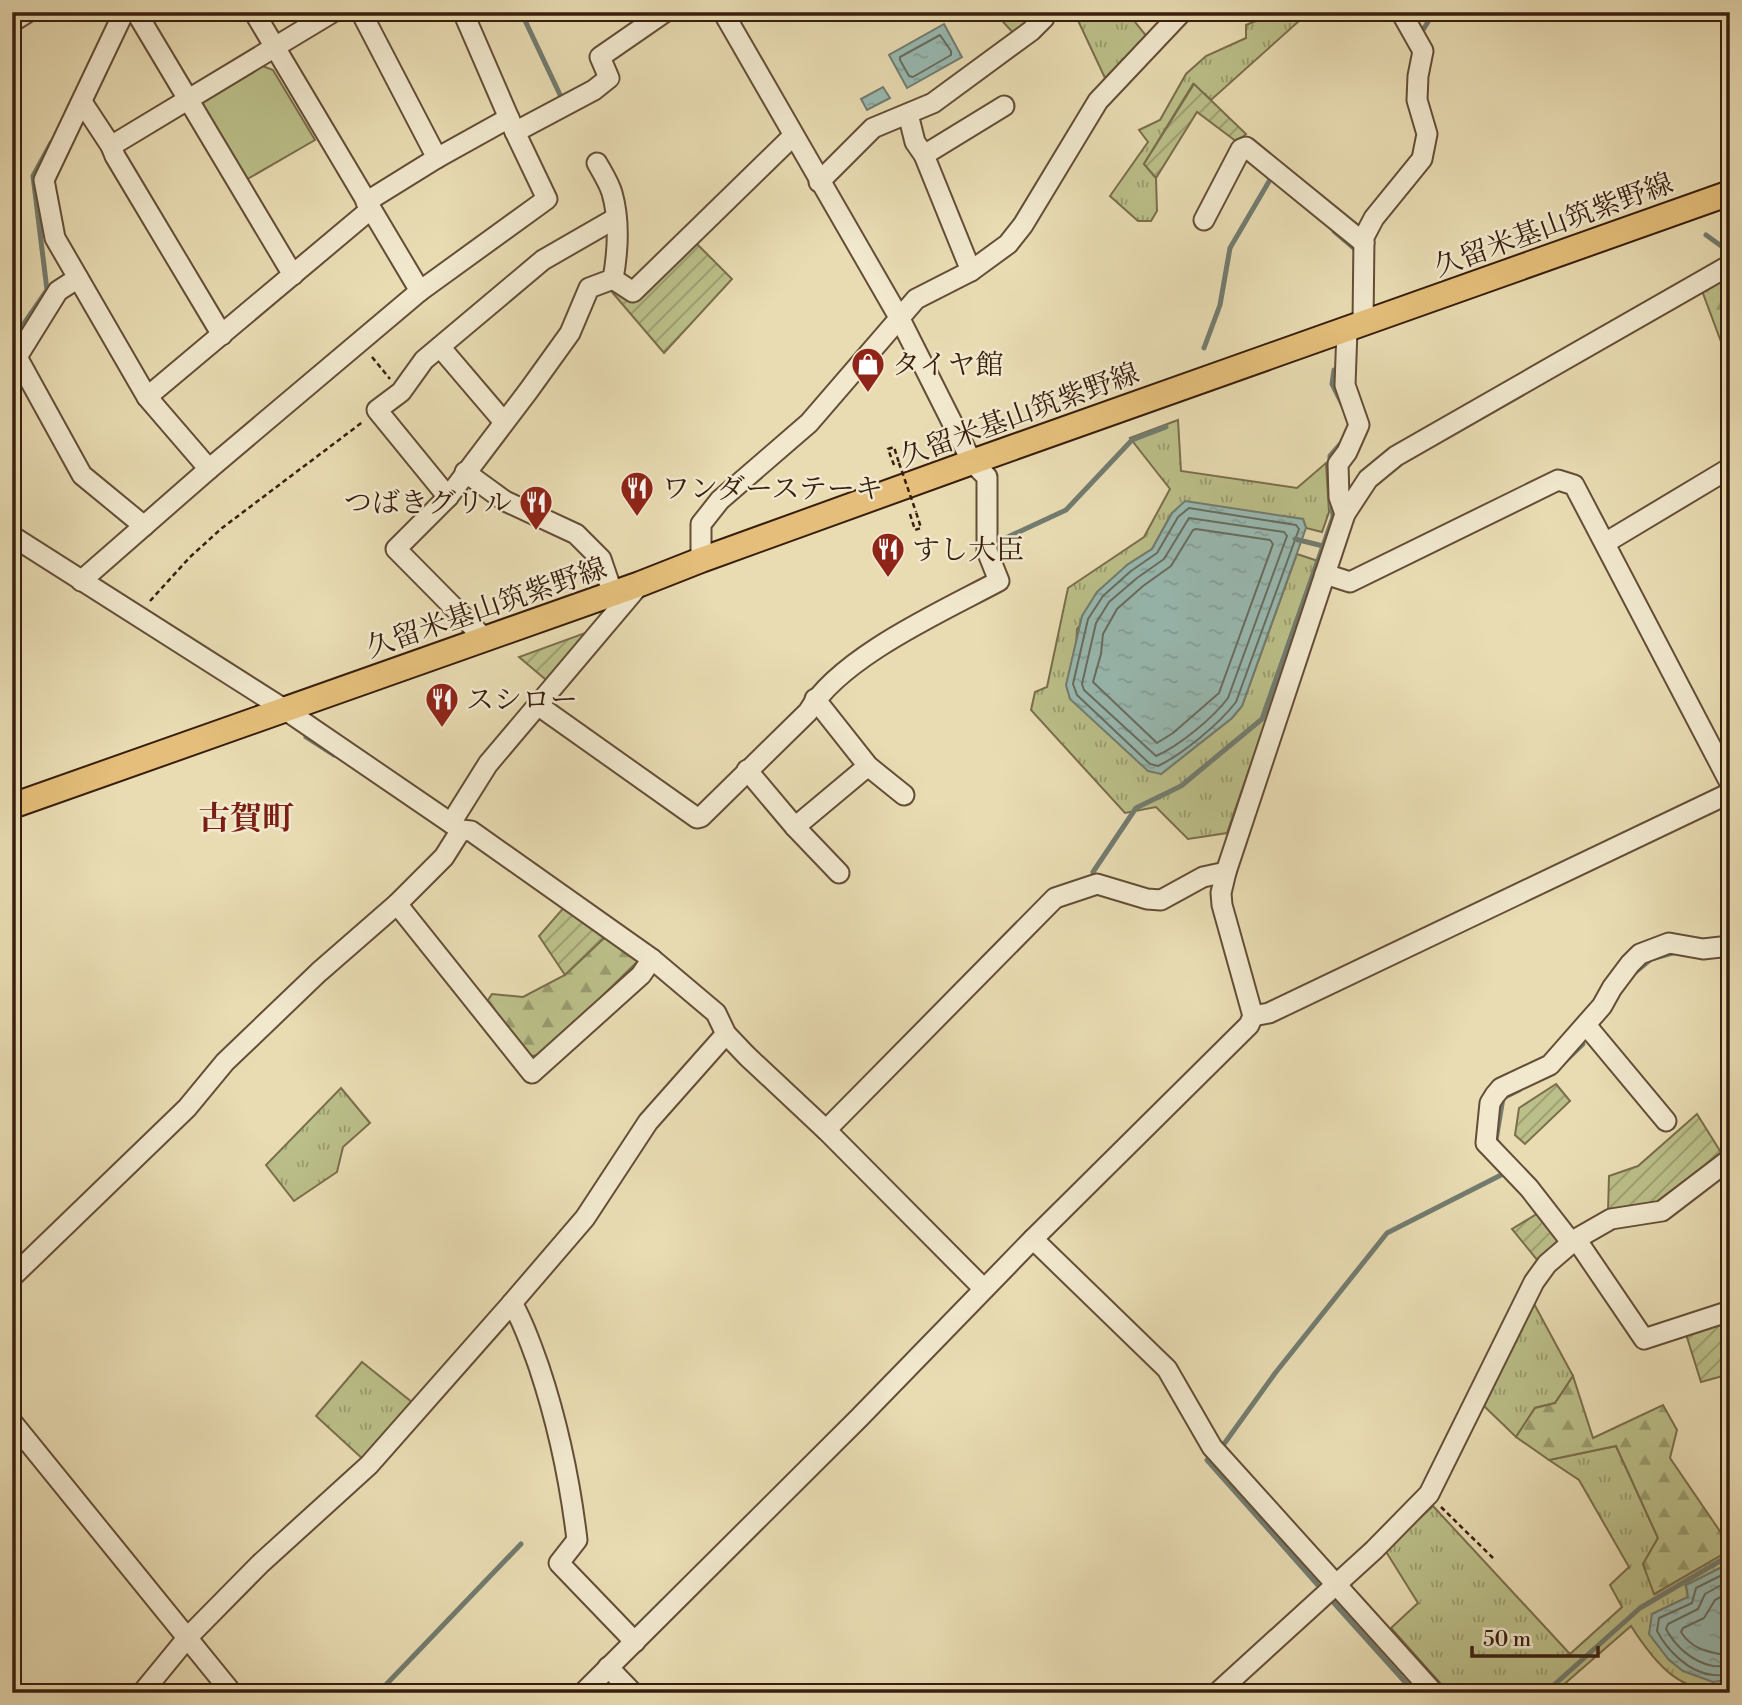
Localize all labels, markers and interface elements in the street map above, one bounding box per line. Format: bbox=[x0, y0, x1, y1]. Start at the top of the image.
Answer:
street label: 久留米基山筑紫野線 bbox=[1429, 166, 1678, 285]
shop icon: タイヤ館 bbox=[849, 345, 887, 394]
place label: タイヤ館 bbox=[892, 348, 1003, 383]
street label: 久留米基山筑紫野線 bbox=[895, 356, 1144, 475]
restaurant icon: ワンダーステーキ bbox=[618, 469, 656, 518]
place label: ワンダーステーキ bbox=[662, 472, 883, 507]
restaurant icon: つばきグリル bbox=[517, 483, 555, 532]
place label: つばきグリル bbox=[344, 486, 512, 521]
restaurant icon: すし大臣 bbox=[869, 530, 907, 579]
place label: すし大臣 bbox=[912, 533, 1024, 568]
street label: 久留米基山筑紫野線 bbox=[362, 551, 611, 666]
restaurant icon: スシロー bbox=[423, 680, 461, 729]
place label: スシロー bbox=[466, 683, 578, 718]
district label: 古賀町 bbox=[198, 799, 294, 839]
scale bar bbox=[1472, 1614, 1598, 1658]
text: 50 m bbox=[1483, 1627, 1531, 1653]

